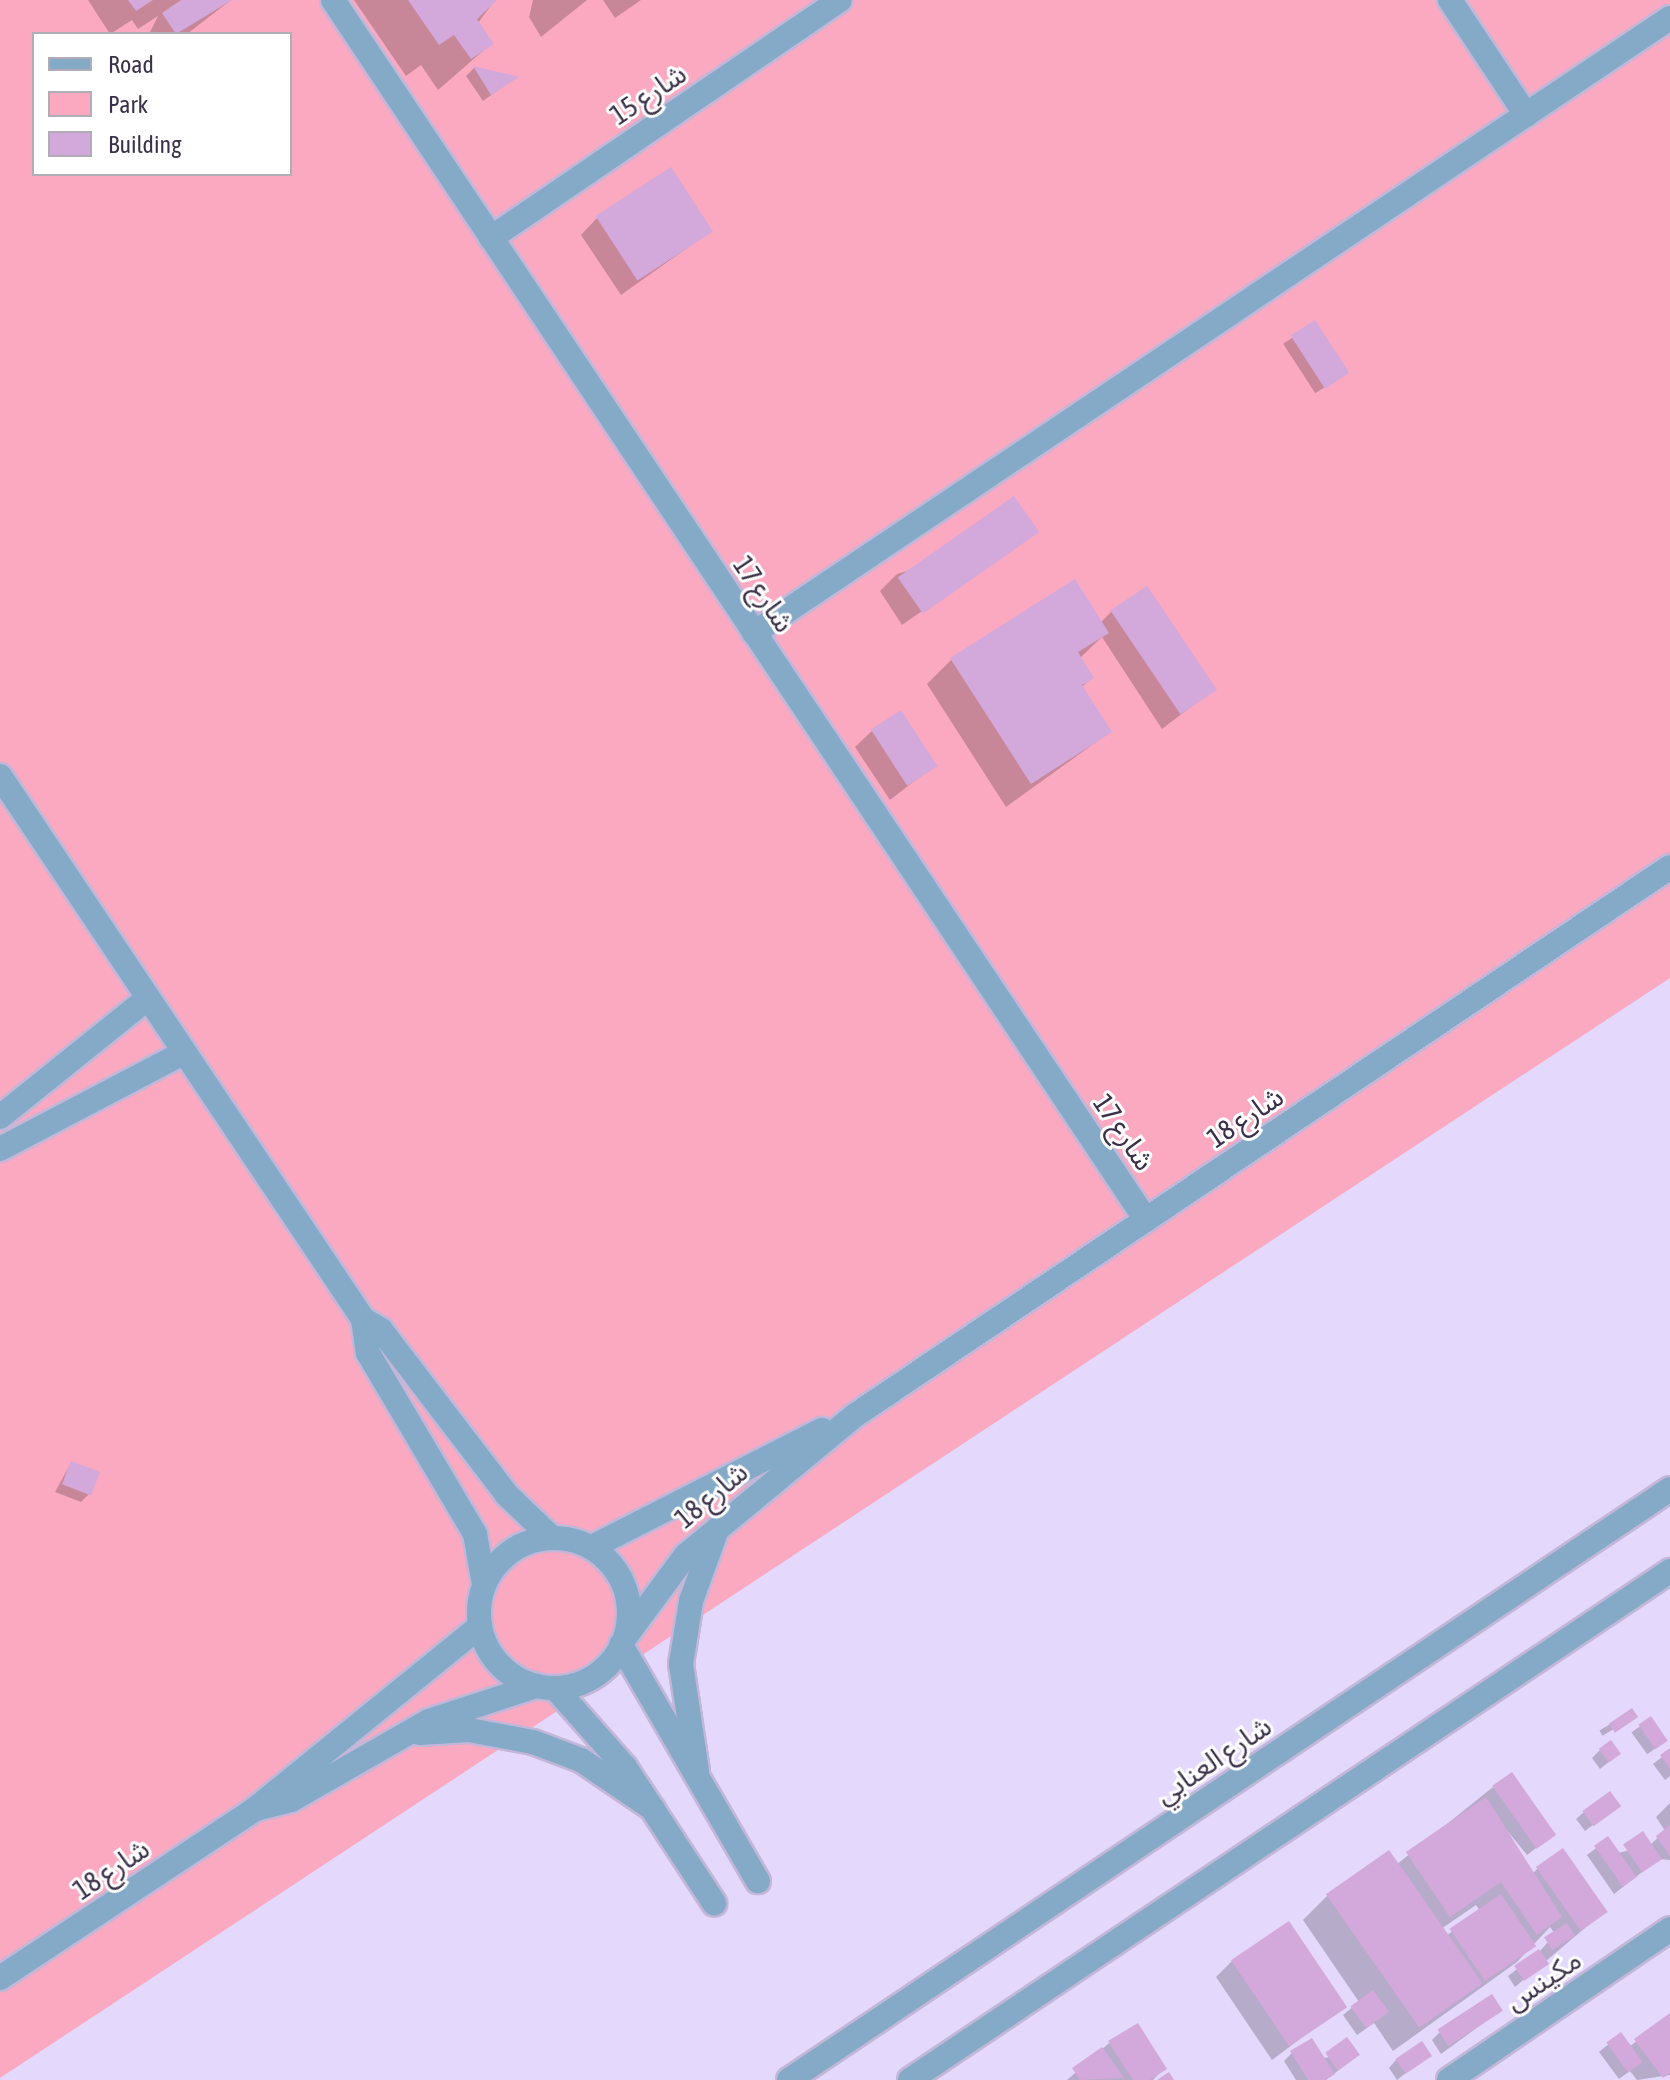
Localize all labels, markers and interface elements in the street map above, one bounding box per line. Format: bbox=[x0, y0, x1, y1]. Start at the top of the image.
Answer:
legend bbox=[32, 32, 292, 176]
text: Road bbox=[108, 51, 154, 78]
street label: شارع 15 bbox=[603, 56, 693, 132]
text: Park bbox=[108, 91, 148, 118]
text: Building bbox=[108, 131, 181, 158]
street label: شارع 17 bbox=[726, 549, 802, 639]
street label: شارع 18 bbox=[1200, 1079, 1290, 1155]
street label: شارع 17 bbox=[1086, 1087, 1162, 1177]
street label: شارع 18 bbox=[668, 1455, 754, 1535]
street label: شارع العنابي bbox=[1149, 1709, 1277, 1811]
street label: شارع 18 bbox=[66, 1831, 156, 1907]
street label: مكينس bbox=[1499, 1942, 1587, 2018]

